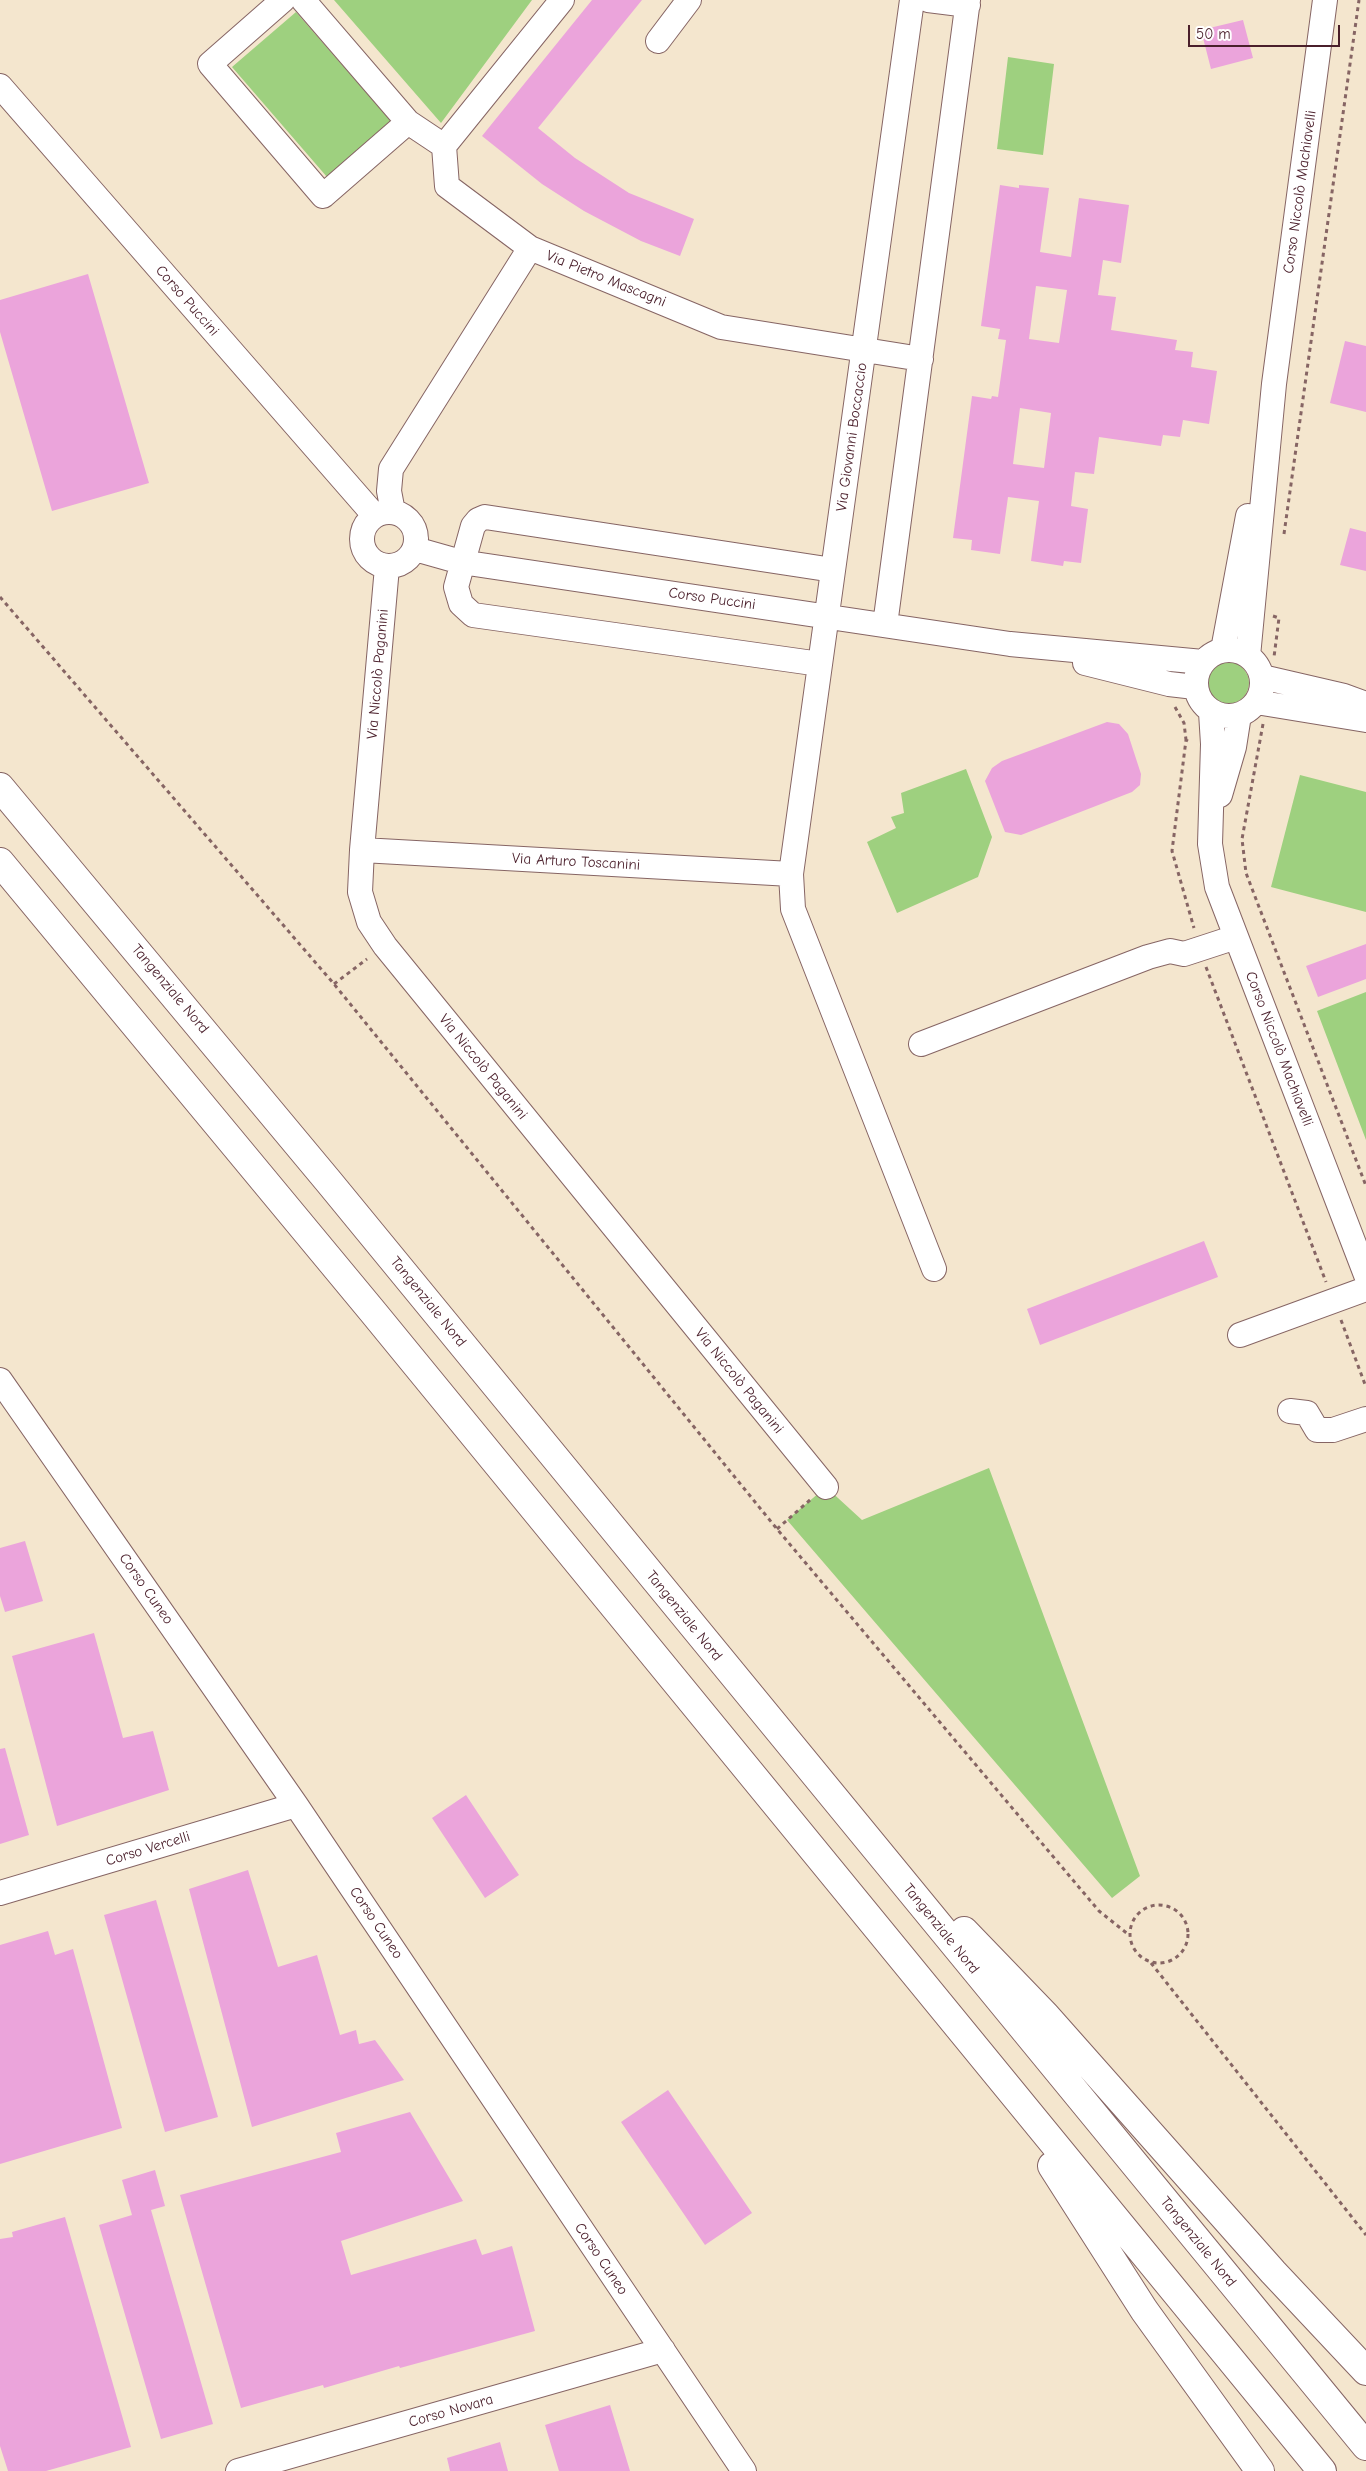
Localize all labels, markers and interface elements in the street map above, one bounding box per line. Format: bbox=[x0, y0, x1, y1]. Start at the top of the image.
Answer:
scale bar bbox=[1191, 15, 1344, 47]
text: 50 m bbox=[1196, 25, 1231, 43]
street label: Corso Niccolò Machiavelli bbox=[1280, 109, 1320, 275]
street label: Via Pietro Mascagni bbox=[543, 247, 669, 311]
street label: Corso Puccini bbox=[151, 262, 223, 340]
street label: Via Giovanni Boccaccio bbox=[833, 361, 871, 513]
street label: Corso Puccini bbox=[667, 584, 757, 614]
street label: Via Niccolò Paganini bbox=[363, 608, 393, 740]
street label: Via Arturo Toscanini bbox=[511, 850, 641, 874]
street label: Tangenziale Nord bbox=[127, 941, 213, 1037]
street label: Corso Niccolò Machiavelli bbox=[1241, 969, 1317, 1129]
street label: Via Niccolò Paganini bbox=[435, 1011, 531, 1123]
street label: Tangenziale Nord bbox=[386, 1253, 470, 1351]
street label: Via Niccolò Paganini bbox=[691, 1325, 787, 1437]
street label: Corso Cuneo bbox=[115, 1550, 177, 1628]
street label: Tangenziale Nord bbox=[642, 1567, 726, 1665]
street label: Corso Vercelli bbox=[104, 1828, 192, 1870]
street label: Tangenziale Nord bbox=[899, 1880, 983, 1978]
street label: Corso Cuneo bbox=[345, 1884, 407, 1962]
street label: Tangenziale Nord bbox=[1156, 2193, 1240, 2291]
street label: Corso Cuneo bbox=[570, 2220, 632, 2298]
street label: Corso Novara bbox=[407, 2390, 495, 2432]

